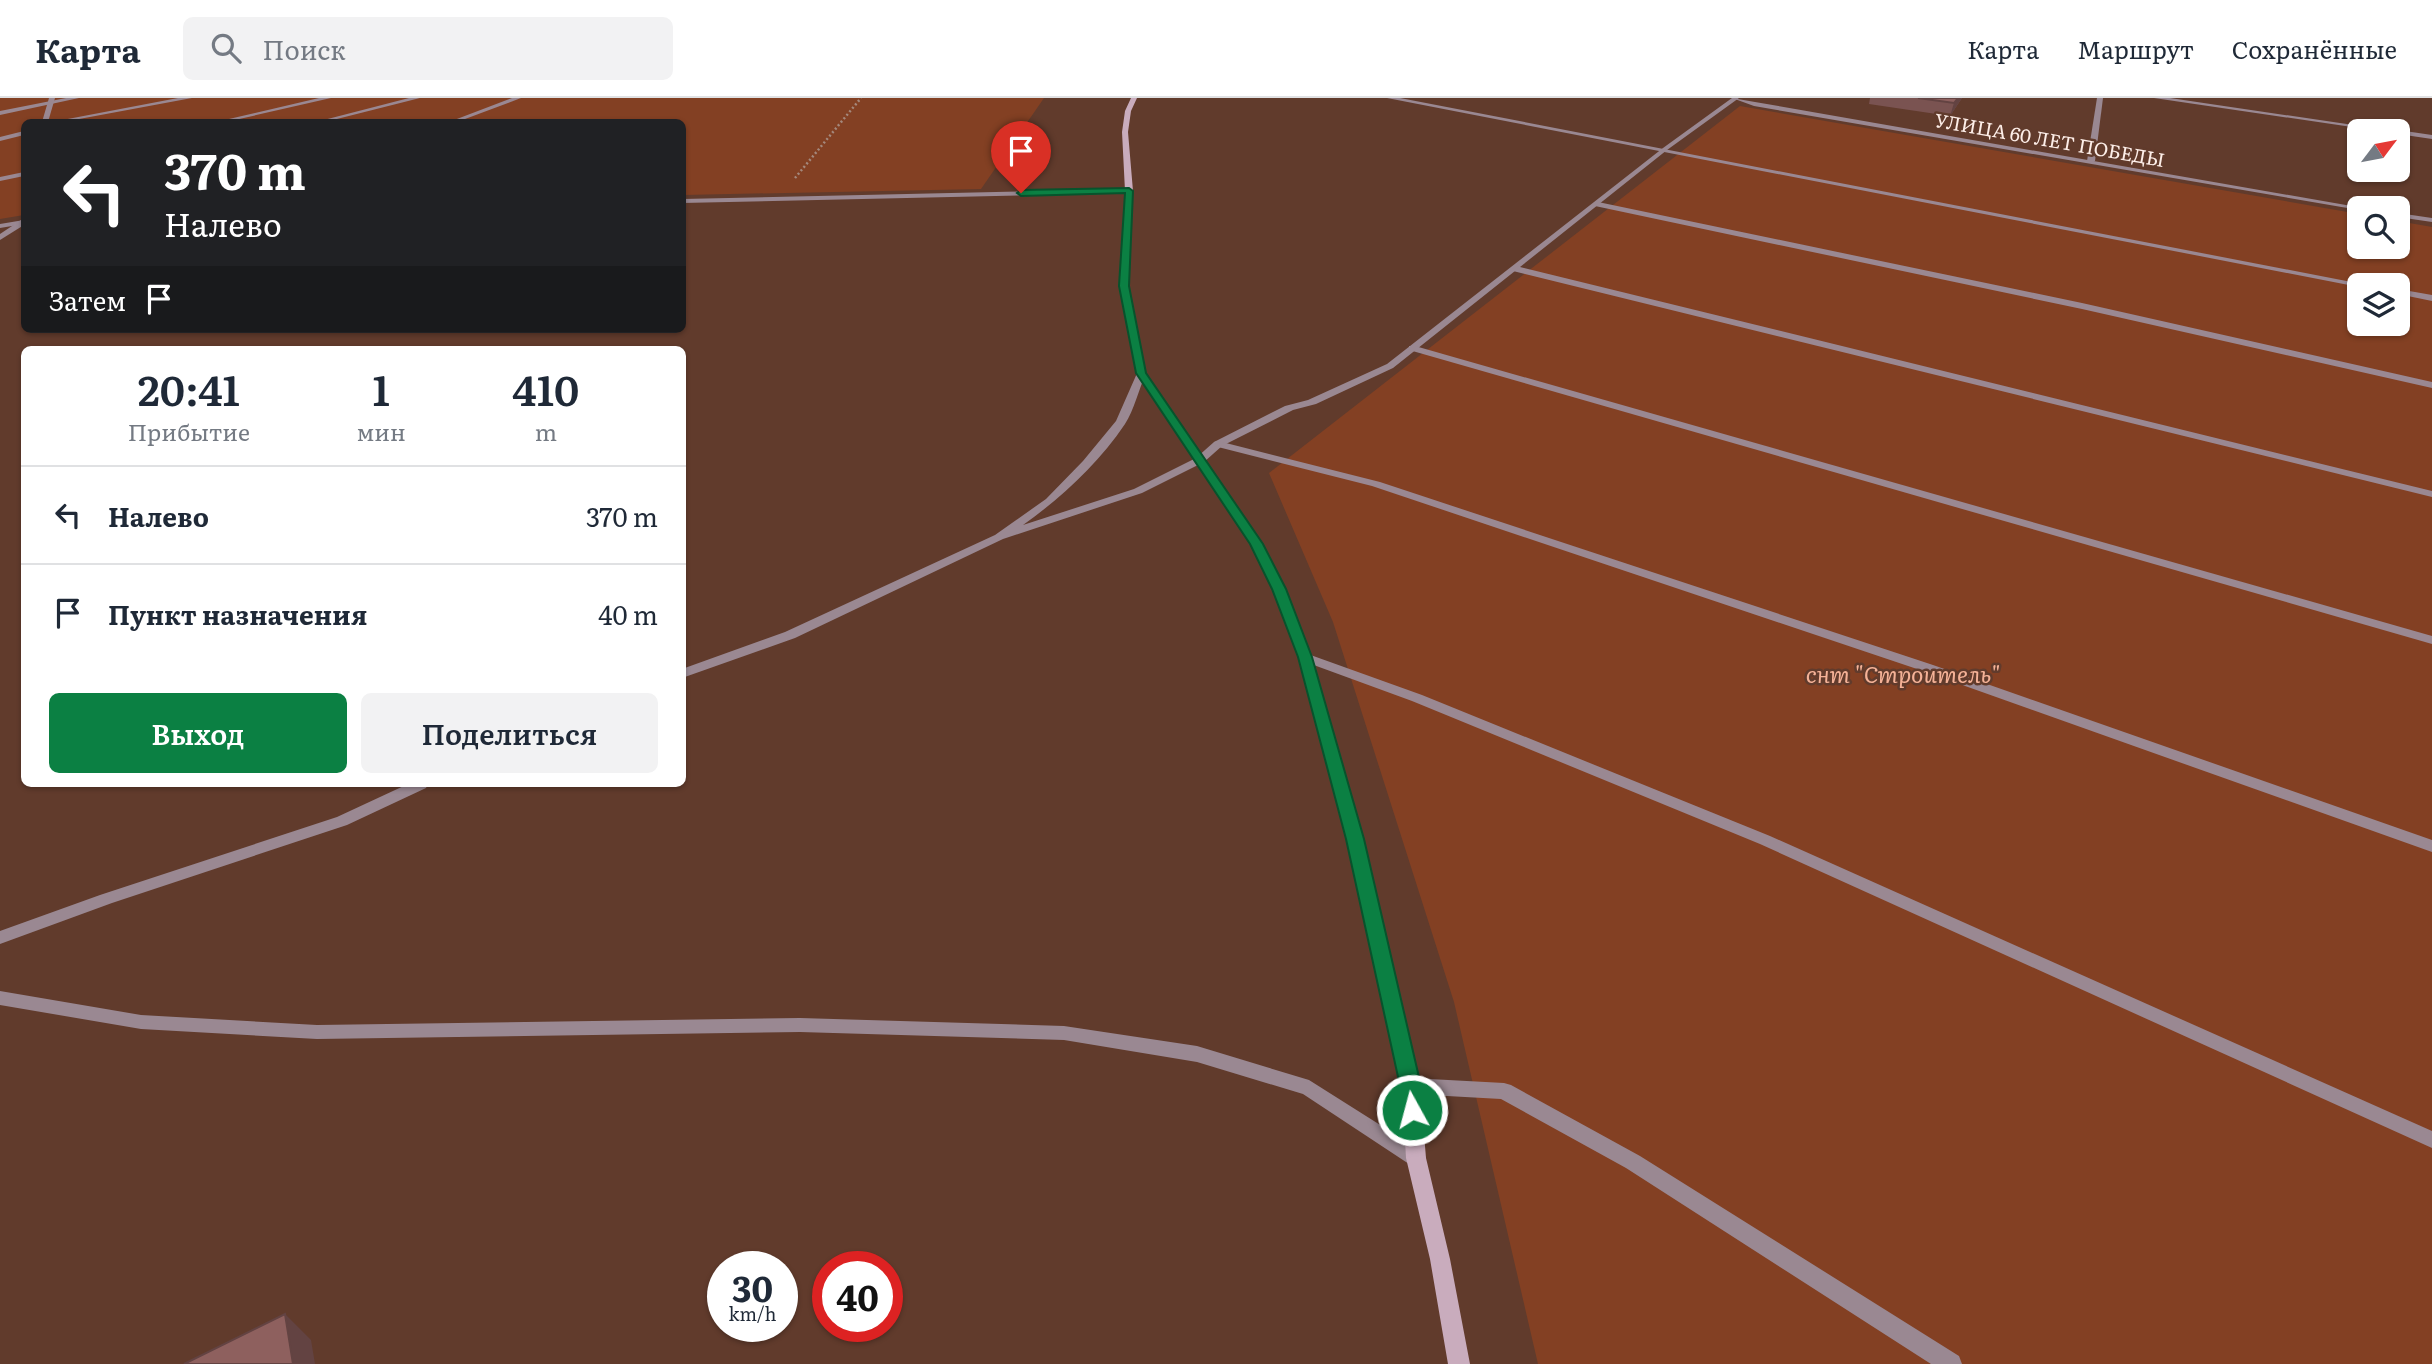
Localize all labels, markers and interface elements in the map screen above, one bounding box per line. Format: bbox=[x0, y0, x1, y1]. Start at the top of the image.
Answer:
search box bbox=[183, 17, 673, 80]
text: Карта bbox=[35, 24, 141, 73]
icon: search bbox=[207, 29, 245, 67]
text: Поиск bbox=[263, 29, 346, 68]
text: Карта bbox=[1967, 31, 2039, 66]
text: Маршрут bbox=[2077, 31, 2194, 66]
text: Сохранённые bbox=[2232, 31, 2397, 66]
street label: УЛИЦА 60 ЛЕТ ПОБЕДЫ bbox=[1933, 105, 2167, 173]
north arrow bbox=[2347, 119, 2410, 182]
map controls bbox=[2347, 119, 2410, 336]
pin bbox=[991, 121, 1051, 193]
text: 370 m bbox=[164, 132, 306, 205]
icon: arrive bbox=[1002, 132, 1040, 170]
icon: left bbox=[49, 147, 140, 238]
button: search bbox=[2347, 196, 2410, 259]
text: Налево bbox=[164, 199, 282, 247]
button: layers bbox=[2347, 273, 2410, 336]
text: Затем bbox=[49, 280, 126, 319]
icon: arrive bbox=[140, 280, 178, 318]
text: 20:41 bbox=[138, 357, 240, 419]
text: 1 bbox=[373, 357, 390, 419]
text: 410 bbox=[512, 357, 579, 419]
text: Прибытие bbox=[128, 414, 250, 448]
text: мин bbox=[357, 414, 406, 448]
text: m bbox=[535, 414, 557, 448]
icon: left bbox=[49, 496, 87, 534]
text: Налево bbox=[108, 496, 209, 535]
text: 370 m bbox=[586, 496, 658, 535]
icon: arrive bbox=[49, 594, 87, 632]
text: Пункт назначения bbox=[108, 594, 367, 633]
text: 40 m bbox=[598, 594, 658, 633]
park label: снт "Строитель" bbox=[1806, 656, 2000, 690]
button: Выход bbox=[49, 693, 347, 773]
button: Поделиться bbox=[361, 693, 658, 773]
position arrow bbox=[1375, 1073, 1449, 1147]
speed limit sign: 40 bbox=[812, 1251, 903, 1342]
text: 30 bbox=[732, 1261, 773, 1313]
text: km/h bbox=[729, 1300, 776, 1327]

